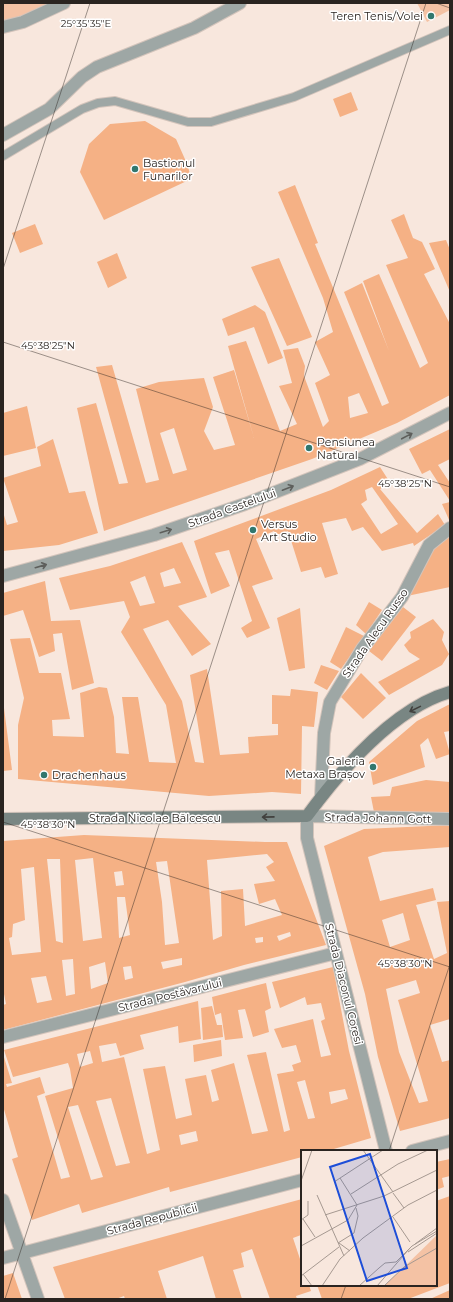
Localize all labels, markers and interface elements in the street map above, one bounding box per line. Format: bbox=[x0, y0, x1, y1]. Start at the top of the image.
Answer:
place label: Teren Tenis/Volei bbox=[331, 9, 423, 23]
marker: Teren Tenis/Volei bbox=[426, 11, 436, 21]
text: 25°35'35"E bbox=[61, 17, 112, 30]
place label: Bastionul Funarilor bbox=[143, 156, 195, 183]
marker: Bastionul Funarilor bbox=[130, 164, 140, 174]
text: 45°38'25"N bbox=[21, 339, 75, 352]
one-way arrow bbox=[401, 431, 413, 439]
place label: Pensiunea Natural bbox=[317, 435, 375, 462]
marker: Pensiunea Natural bbox=[304, 443, 314, 453]
text: 45°38'25"N bbox=[378, 477, 432, 490]
one-way arrow bbox=[282, 483, 294, 491]
street label: Strada Castelului bbox=[186, 486, 278, 530]
place label: Versus Art Studio bbox=[261, 517, 317, 544]
marker: Versus Art Studio bbox=[248, 525, 258, 535]
one-way arrow bbox=[159, 527, 172, 534]
one-way arrow bbox=[34, 562, 47, 569]
street label: Strada Alecu Russo bbox=[339, 586, 411, 680]
one-way arrow bbox=[409, 706, 421, 713]
place label: Galeria Metaxa Brașov bbox=[285, 754, 365, 781]
marker: Galeria Metaxa Brașov bbox=[368, 762, 378, 772]
place label: Drachenhaus bbox=[52, 768, 126, 782]
marker: Drachenhaus bbox=[39, 770, 49, 780]
street label: Strada Johann Gott bbox=[324, 810, 432, 826]
street label: Strada Nicolae Bălcescu bbox=[89, 811, 221, 825]
one-way arrow bbox=[262, 813, 275, 821]
text: 45°38'30"N bbox=[21, 818, 75, 831]
street label: Strada Diaconul Coresi bbox=[322, 922, 366, 1046]
text: 45°38'30"N bbox=[378, 957, 432, 970]
street label: Strada Postăvarului bbox=[117, 975, 223, 1015]
inset map bbox=[301, 1150, 437, 1286]
street label: Strada Republicii bbox=[105, 1200, 199, 1238]

